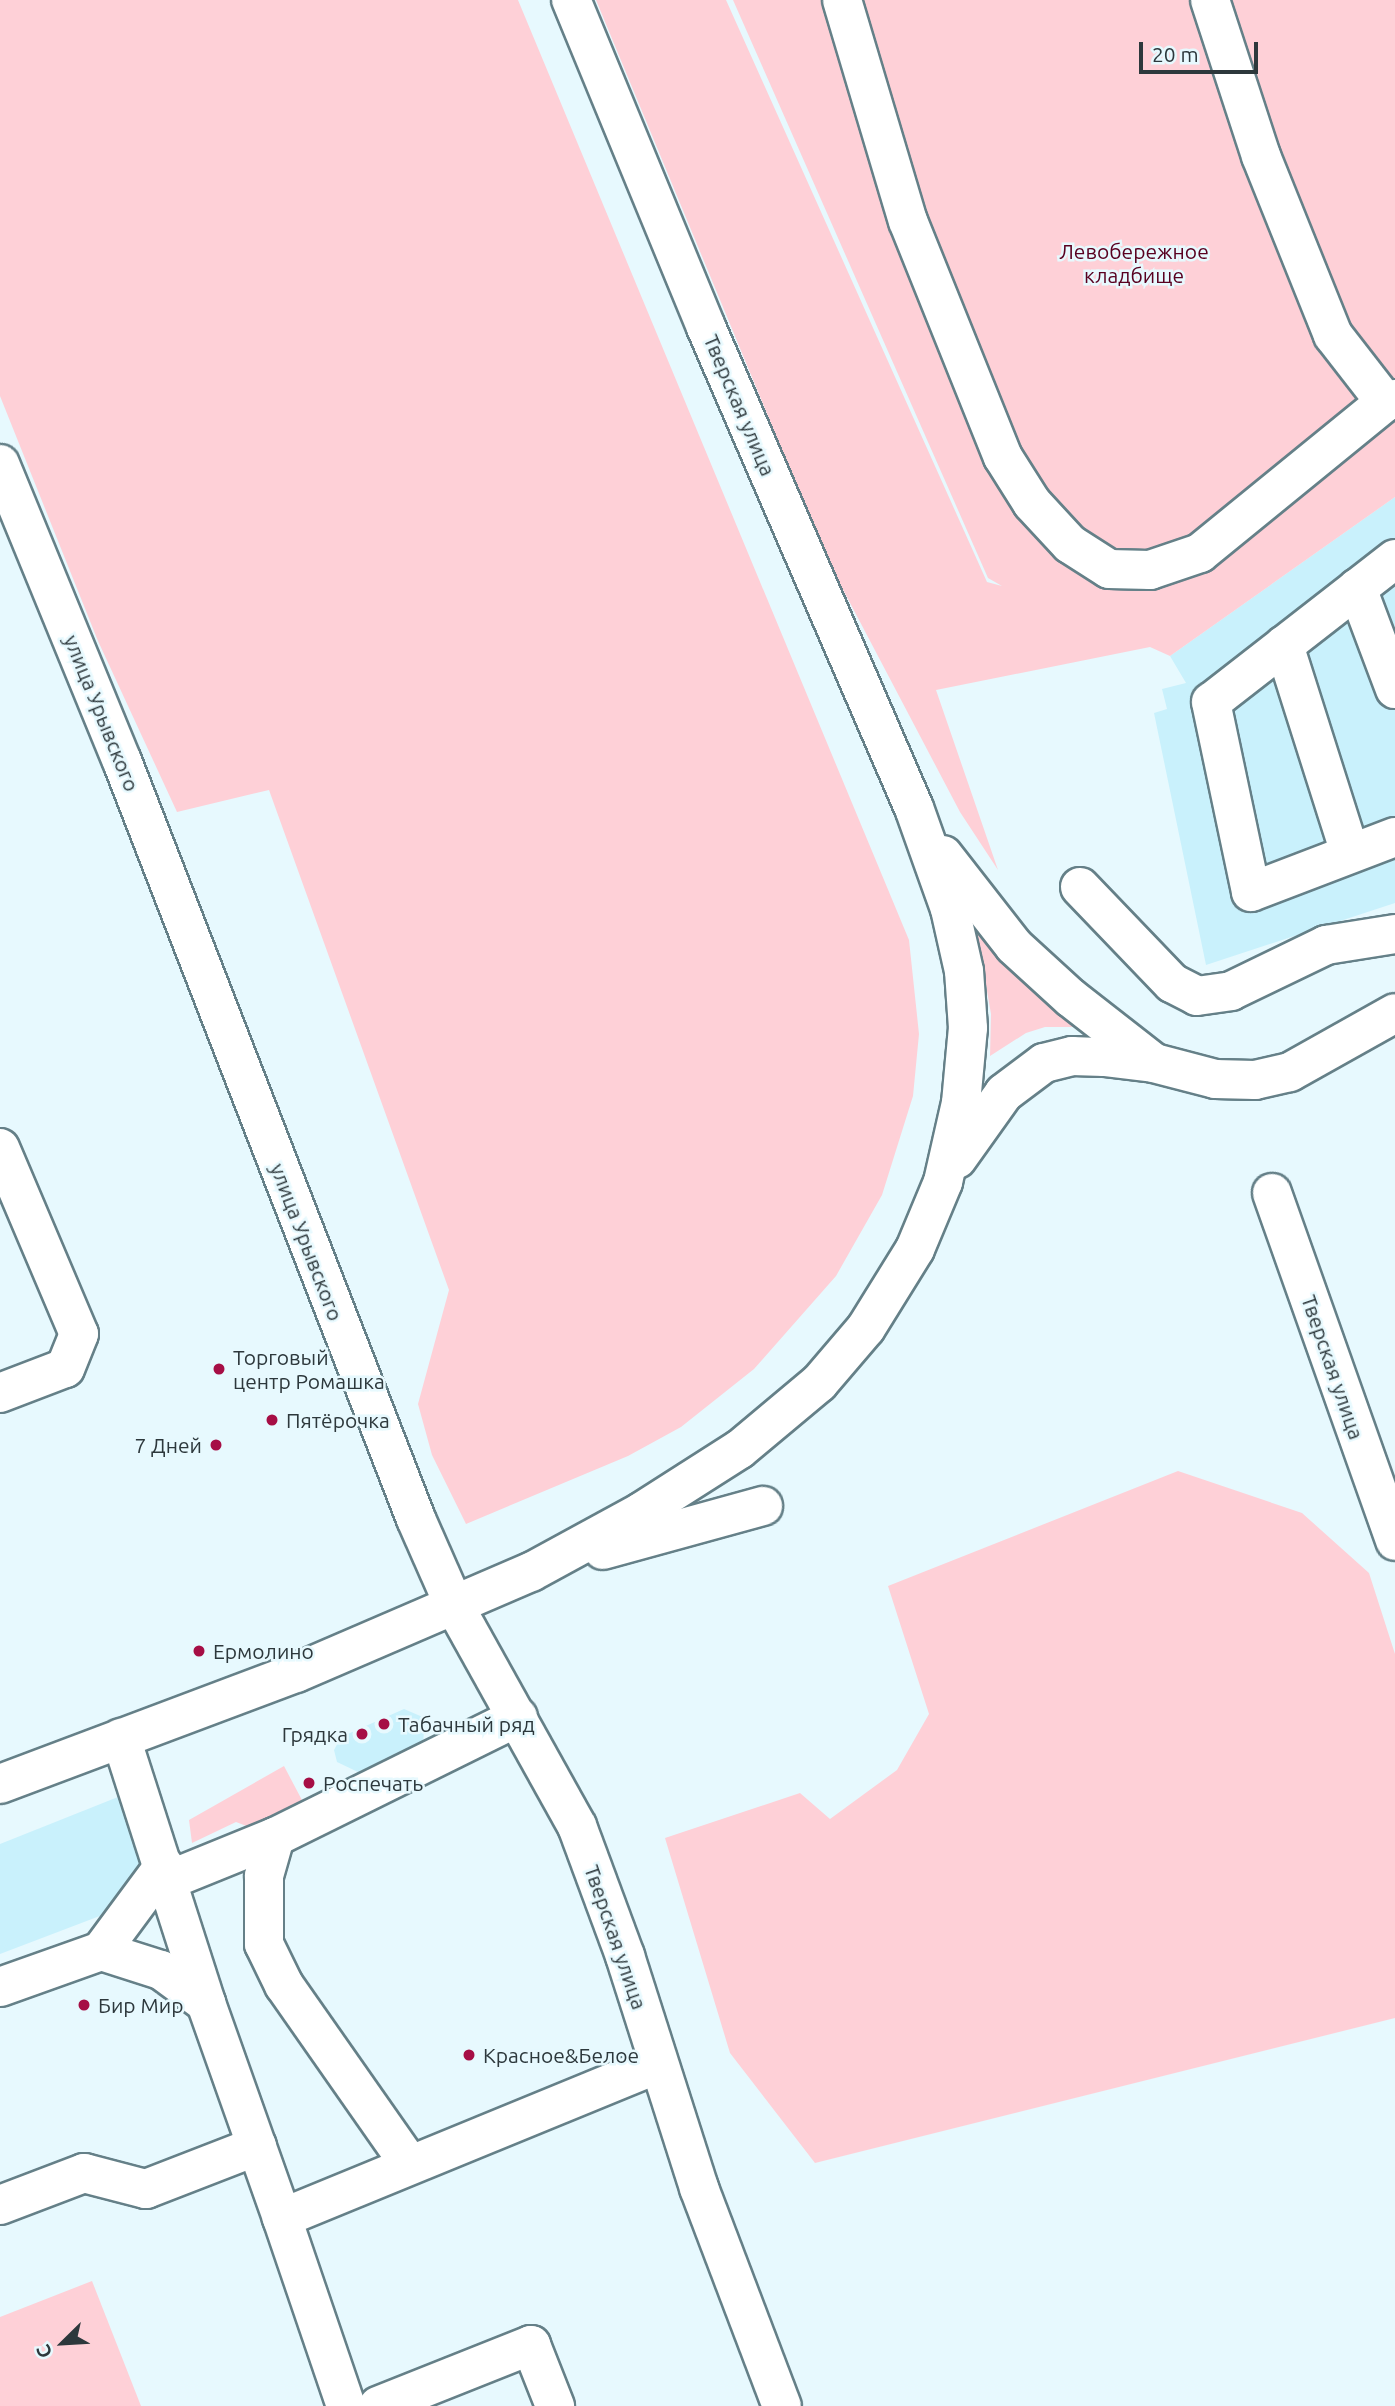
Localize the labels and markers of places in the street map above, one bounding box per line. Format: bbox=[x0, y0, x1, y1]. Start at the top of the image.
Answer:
place label: Торговый центр Ромашка bbox=[233, 1344, 385, 1394]
marker: Торговый центр Ромашка bbox=[211, 1361, 227, 1377]
place label: Пятёрочка bbox=[286, 1407, 390, 1433]
marker: Пятёрочка bbox=[264, 1412, 280, 1428]
place label: 7 Дней bbox=[134, 1432, 202, 1458]
marker: 7 Дней bbox=[208, 1437, 224, 1453]
place label: Ермолино bbox=[213, 1638, 314, 1664]
marker: Ермолино bbox=[191, 1643, 207, 1659]
place label: Табачный ряд bbox=[398, 1711, 535, 1737]
marker: Табачный ряд bbox=[376, 1716, 392, 1732]
place label: Грядка bbox=[282, 1721, 348, 1747]
marker: Грядка bbox=[354, 1726, 370, 1742]
place label: Роспечать bbox=[323, 1770, 423, 1796]
marker: Роспечать bbox=[301, 1775, 317, 1791]
place label: Бир Мир bbox=[98, 1992, 183, 2018]
marker: Бир Мир bbox=[76, 1997, 92, 2013]
place label: Красное&Белое bbox=[483, 2042, 639, 2068]
marker: Красное&Белое bbox=[461, 2047, 477, 2063]

